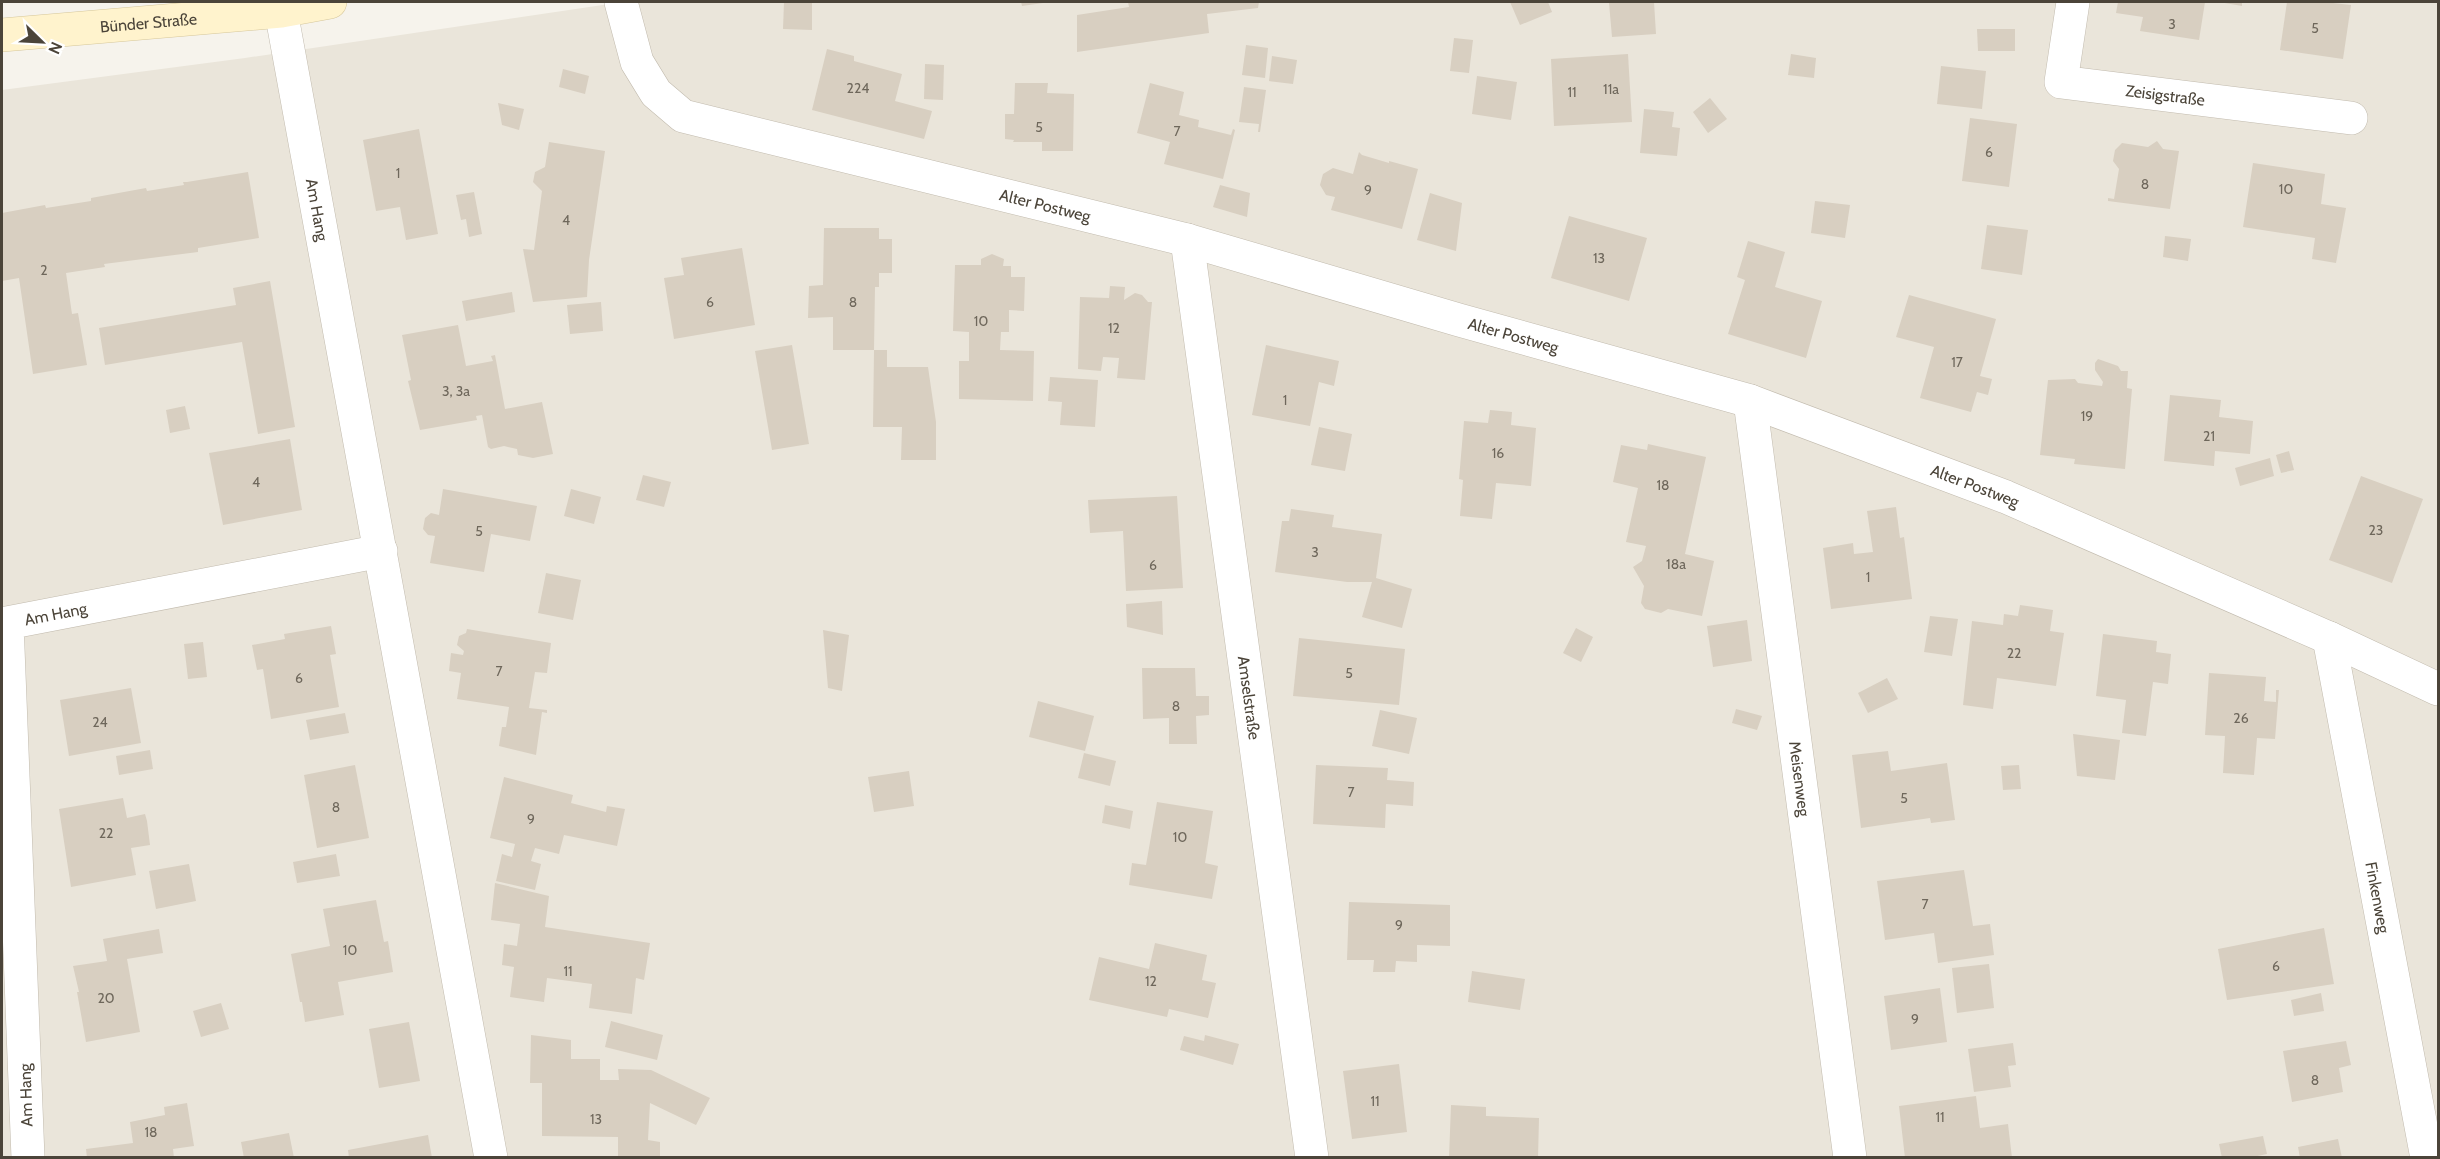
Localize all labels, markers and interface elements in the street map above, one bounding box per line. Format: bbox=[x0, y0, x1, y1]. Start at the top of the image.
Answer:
street label: Bünder Straße bbox=[99, 9, 198, 36]
north arrow bbox=[12, 12, 72, 72]
house number: 3 bbox=[2168, 15, 2176, 33]
house number: 5 bbox=[2311, 19, 2319, 37]
text: N bbox=[44, 39, 66, 57]
house number: 224 bbox=[847, 79, 869, 97]
house number: 11a bbox=[1603, 80, 1619, 98]
street label: Zeisigstraße bbox=[2124, 81, 2206, 109]
house number: 11 bbox=[1567, 83, 1577, 101]
house number: 5 bbox=[1035, 118, 1043, 136]
house number: 7 bbox=[1173, 122, 1181, 140]
house number: 6 bbox=[1985, 143, 1993, 161]
house number: 1 bbox=[396, 164, 400, 182]
house number: 8 bbox=[2141, 175, 2149, 193]
street label: Am Hang bbox=[302, 177, 333, 244]
house number: 10 bbox=[2279, 180, 2293, 198]
house number: 9 bbox=[1364, 181, 1372, 199]
street label: Alter Postweg bbox=[998, 185, 1094, 226]
house number: 4 bbox=[562, 211, 570, 229]
house number: 13 bbox=[1593, 249, 1605, 267]
house number: 2 bbox=[40, 261, 48, 279]
house number: 6 bbox=[706, 293, 714, 311]
house number: 8 bbox=[849, 293, 857, 311]
house number: 10 bbox=[974, 312, 988, 330]
street label: Alter Postweg bbox=[1466, 314, 1562, 357]
house number: 12 bbox=[1108, 319, 1120, 337]
house number: 17 bbox=[1951, 353, 1963, 371]
house number: 3, 3a bbox=[442, 382, 470, 400]
house number: 1 bbox=[1283, 391, 1287, 409]
house number: 19 bbox=[2081, 407, 2093, 425]
house number: 21 bbox=[2203, 427, 2215, 445]
house number: 16 bbox=[1492, 444, 1504, 462]
street label: Alter Postweg bbox=[1928, 460, 2023, 512]
house number: 4 bbox=[252, 473, 260, 491]
house number: 18 bbox=[1656, 476, 1670, 494]
house number: 23 bbox=[2369, 521, 2383, 539]
house number: 5 bbox=[475, 522, 483, 540]
house number: 3 bbox=[1311, 543, 1319, 561]
house number: 18a bbox=[1666, 555, 1686, 573]
house number: 6 bbox=[1149, 556, 1157, 574]
house number: 1 bbox=[1866, 568, 1870, 586]
street label: Am Hang bbox=[23, 598, 90, 629]
house number: 22 bbox=[2007, 644, 2021, 662]
street label: Amselstraße bbox=[1234, 655, 1264, 741]
house number: 7 bbox=[495, 662, 503, 680]
house number: 5 bbox=[1345, 664, 1353, 682]
house number: 6 bbox=[295, 669, 303, 687]
house number: 8 bbox=[1172, 697, 1180, 715]
house number: 26 bbox=[2233, 709, 2249, 727]
house number: 24 bbox=[92, 713, 108, 731]
street label: Meisenweg bbox=[1786, 740, 1814, 819]
house number: 7 bbox=[1347, 783, 1355, 801]
house number: 5 bbox=[1900, 789, 1908, 807]
house number: 8 bbox=[332, 798, 340, 816]
house number: 9 bbox=[527, 810, 535, 828]
house number: 22 bbox=[99, 824, 113, 842]
house number: 10 bbox=[1173, 828, 1187, 846]
street label: Finkenweg bbox=[2362, 860, 2394, 936]
house number: 7 bbox=[1921, 895, 1929, 913]
house number: 9 bbox=[1395, 916, 1403, 934]
house number: 10 bbox=[343, 941, 357, 959]
house number: 6 bbox=[2272, 957, 2280, 975]
house number: 11 bbox=[563, 962, 573, 980]
house number: 12 bbox=[1145, 972, 1157, 990]
house number: 20 bbox=[97, 989, 115, 1007]
house number: 9 bbox=[1911, 1010, 1919, 1028]
street label: Am Hang bbox=[15, 1062, 37, 1127]
house number: 8 bbox=[2311, 1071, 2319, 1089]
house number: 11 bbox=[1370, 1092, 1380, 1110]
house number: 11 bbox=[1935, 1108, 1945, 1126]
house number: 13 bbox=[590, 1110, 602, 1128]
house number: 18 bbox=[144, 1123, 158, 1141]

